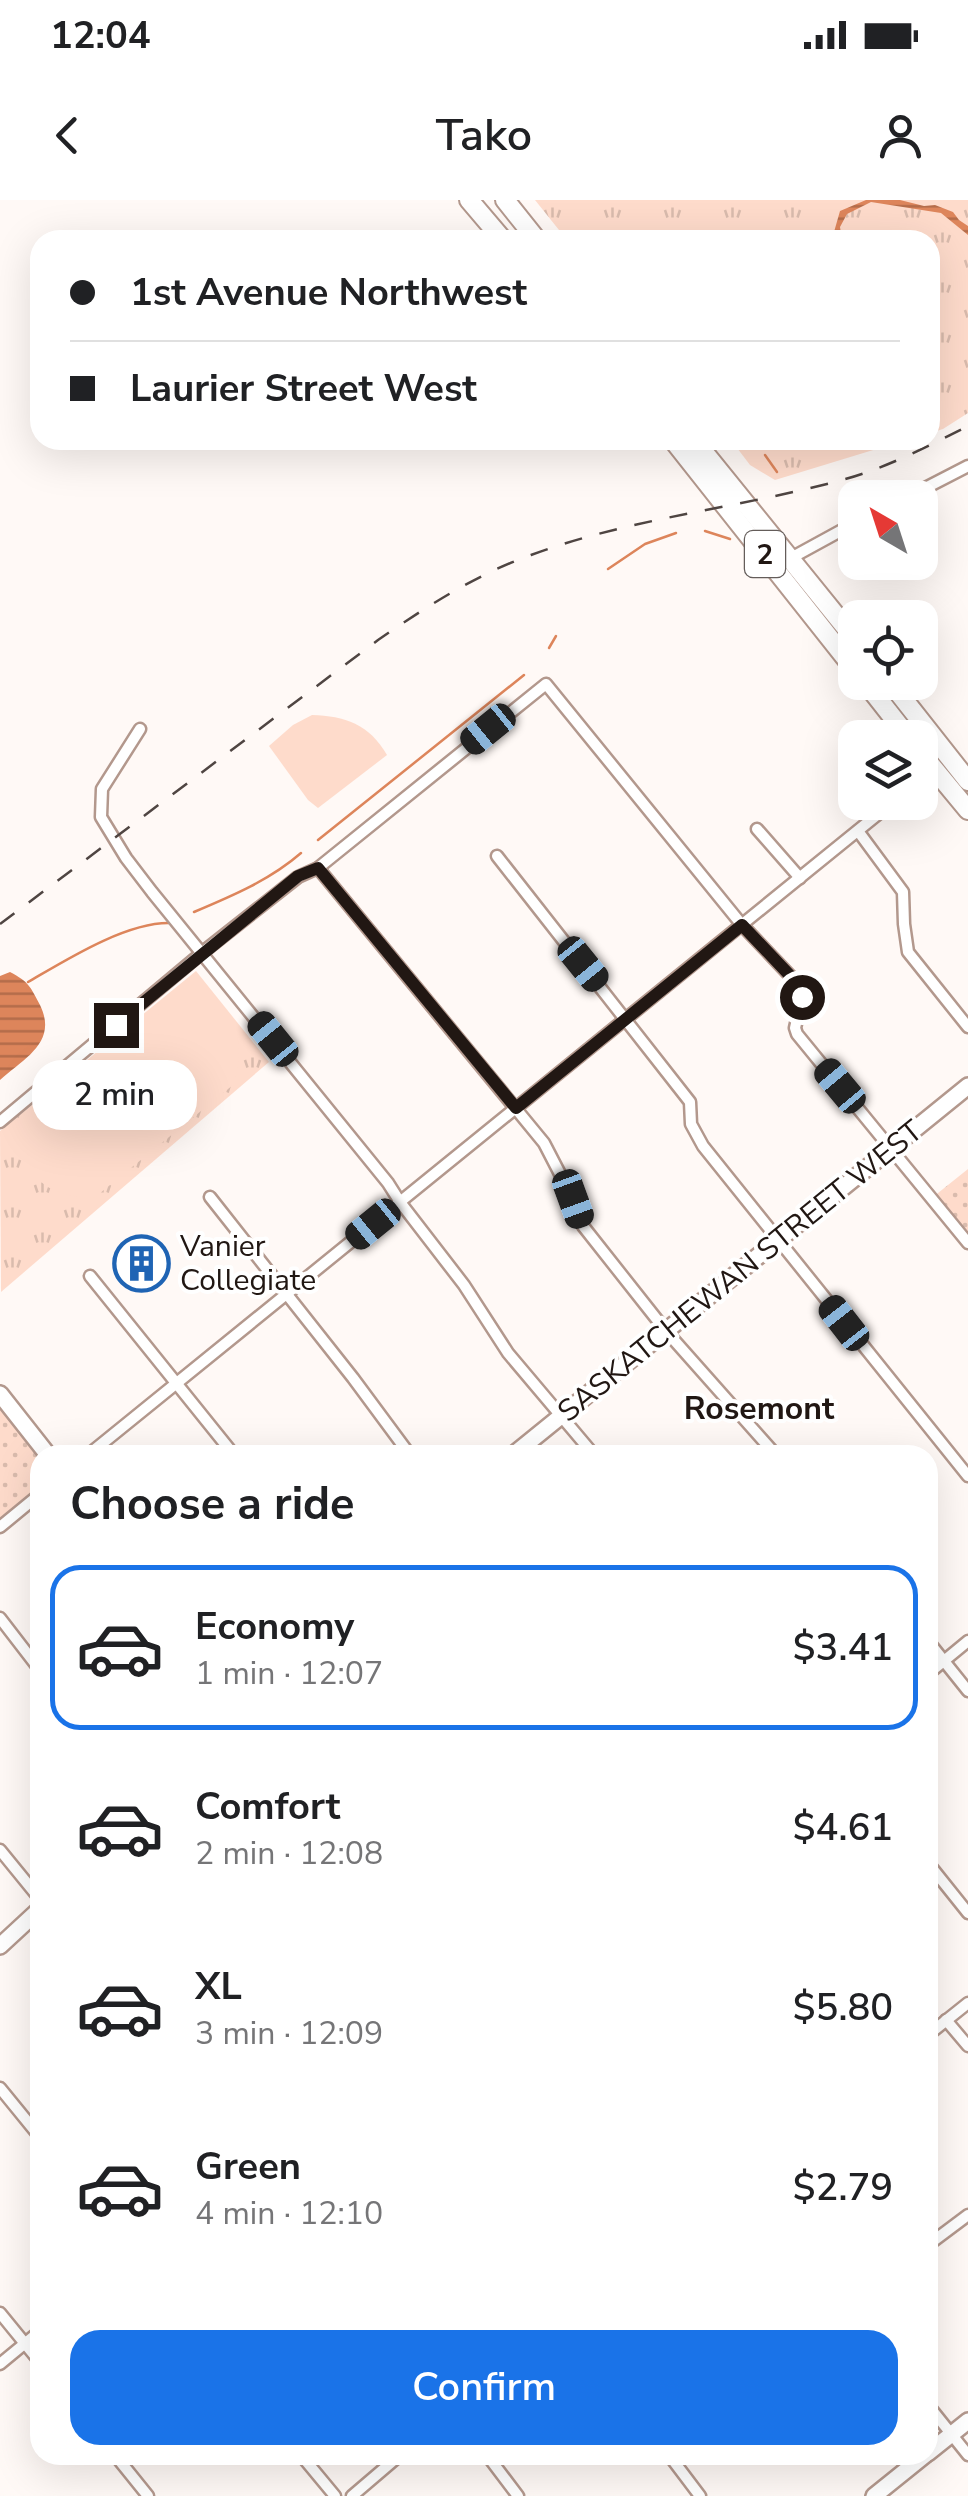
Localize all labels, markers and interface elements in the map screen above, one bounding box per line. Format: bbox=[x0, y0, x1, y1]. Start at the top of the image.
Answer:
text: 12:04 bbox=[50, 10, 151, 61]
text: Tako bbox=[436, 105, 532, 166]
icon: back bbox=[40, 108, 95, 163]
icon: person bbox=[873, 108, 928, 163]
text: 1st Avenue Northwest bbox=[130, 267, 527, 318]
text: Laurier Street West bbox=[130, 363, 477, 414]
north arrow bbox=[838, 480, 938, 580]
map controls bbox=[838, 480, 938, 820]
road number: 2 bbox=[745, 531, 785, 577]
button: locate bbox=[838, 600, 938, 700]
car bbox=[455, 698, 521, 760]
button: layers bbox=[838, 720, 938, 820]
car bbox=[552, 931, 614, 997]
route start bbox=[780, 975, 825, 1020]
route end bbox=[94, 1003, 139, 1048]
car bbox=[242, 1006, 304, 1072]
car bbox=[809, 1053, 871, 1119]
callout: 2 min bbox=[34, 1060, 198, 1130]
text: 2 min bbox=[74, 1073, 155, 1116]
street label: SASKATCHEWAN STREET WEST bbox=[549, 1111, 932, 1432]
car bbox=[549, 1166, 597, 1232]
car bbox=[340, 1193, 406, 1255]
place label: Vanier Collegiate bbox=[179, 1226, 316, 1301]
building icon: Vanier Collegiate bbox=[111, 1233, 171, 1293]
car bbox=[814, 1290, 874, 1356]
district label: Rosemont bbox=[684, 1387, 835, 1430]
text: Choose a ride bbox=[70, 1474, 355, 1535]
text: Economy bbox=[195, 1601, 354, 1652]
icon: car bbox=[75, 1603, 165, 1693]
text: $3.41 bbox=[793, 1622, 893, 1673]
text: 1 min · 12:07 bbox=[195, 1652, 383, 1695]
text: Comfort bbox=[195, 1781, 340, 1832]
icon: car bbox=[75, 1783, 165, 1873]
text: $4.61 bbox=[793, 1802, 893, 1853]
text: 2 min · 12:08 bbox=[195, 1832, 383, 1875]
text: XL bbox=[195, 1961, 242, 2012]
icon: car bbox=[75, 1963, 165, 2053]
text: $5.80 bbox=[793, 1982, 893, 2033]
text: 3 min · 12:09 bbox=[195, 2012, 383, 2055]
text: Green bbox=[195, 2141, 301, 2192]
icon: car bbox=[75, 2143, 165, 2233]
text: $2.79 bbox=[793, 2162, 893, 2213]
text: 4 min · 12:10 bbox=[195, 2192, 383, 2235]
button: Confirm bbox=[70, 2330, 898, 2445]

